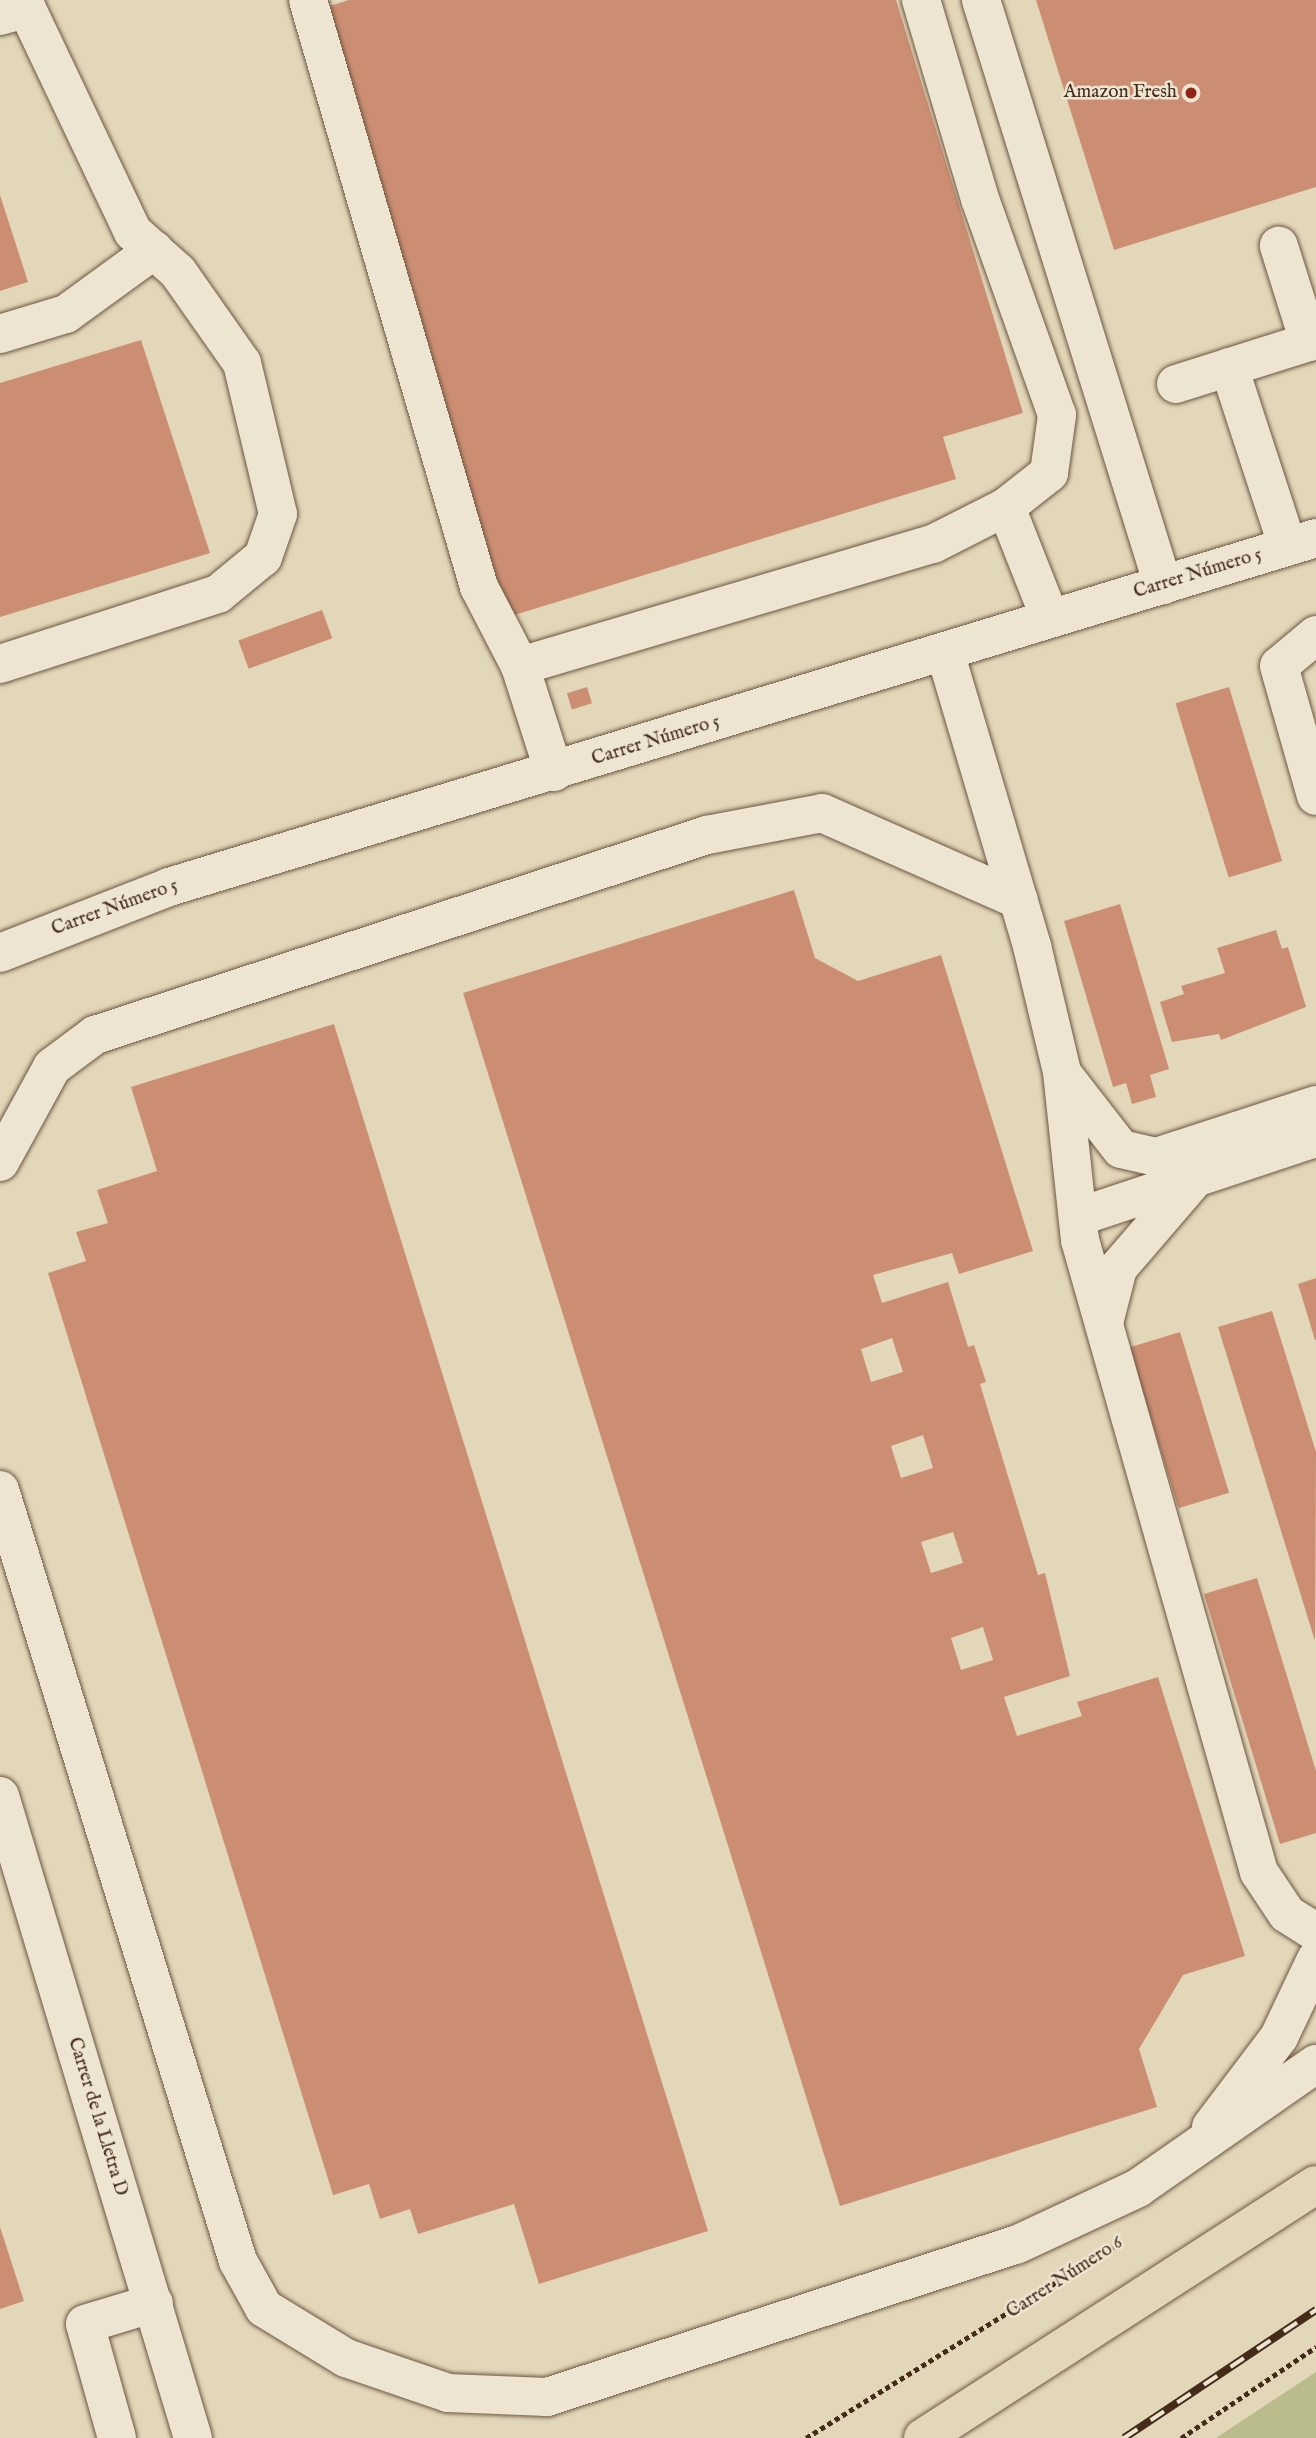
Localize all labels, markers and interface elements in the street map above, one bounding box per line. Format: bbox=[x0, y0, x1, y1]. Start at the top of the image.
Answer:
place label: Amazon Fresh bbox=[1064, 82, 1177, 104]
marker: Amazon Fresh bbox=[1183, 85, 1199, 101]
street label: Carrer Número 5 bbox=[1131, 544, 1265, 604]
street label: Carrer Número 5 bbox=[589, 711, 723, 771]
street label: Carrer Número 5 bbox=[49, 875, 181, 941]
street label: Carrer de la Lletra D bbox=[62, 2035, 132, 2199]
street label: Carrer Número 6 bbox=[1003, 2232, 1127, 2324]

